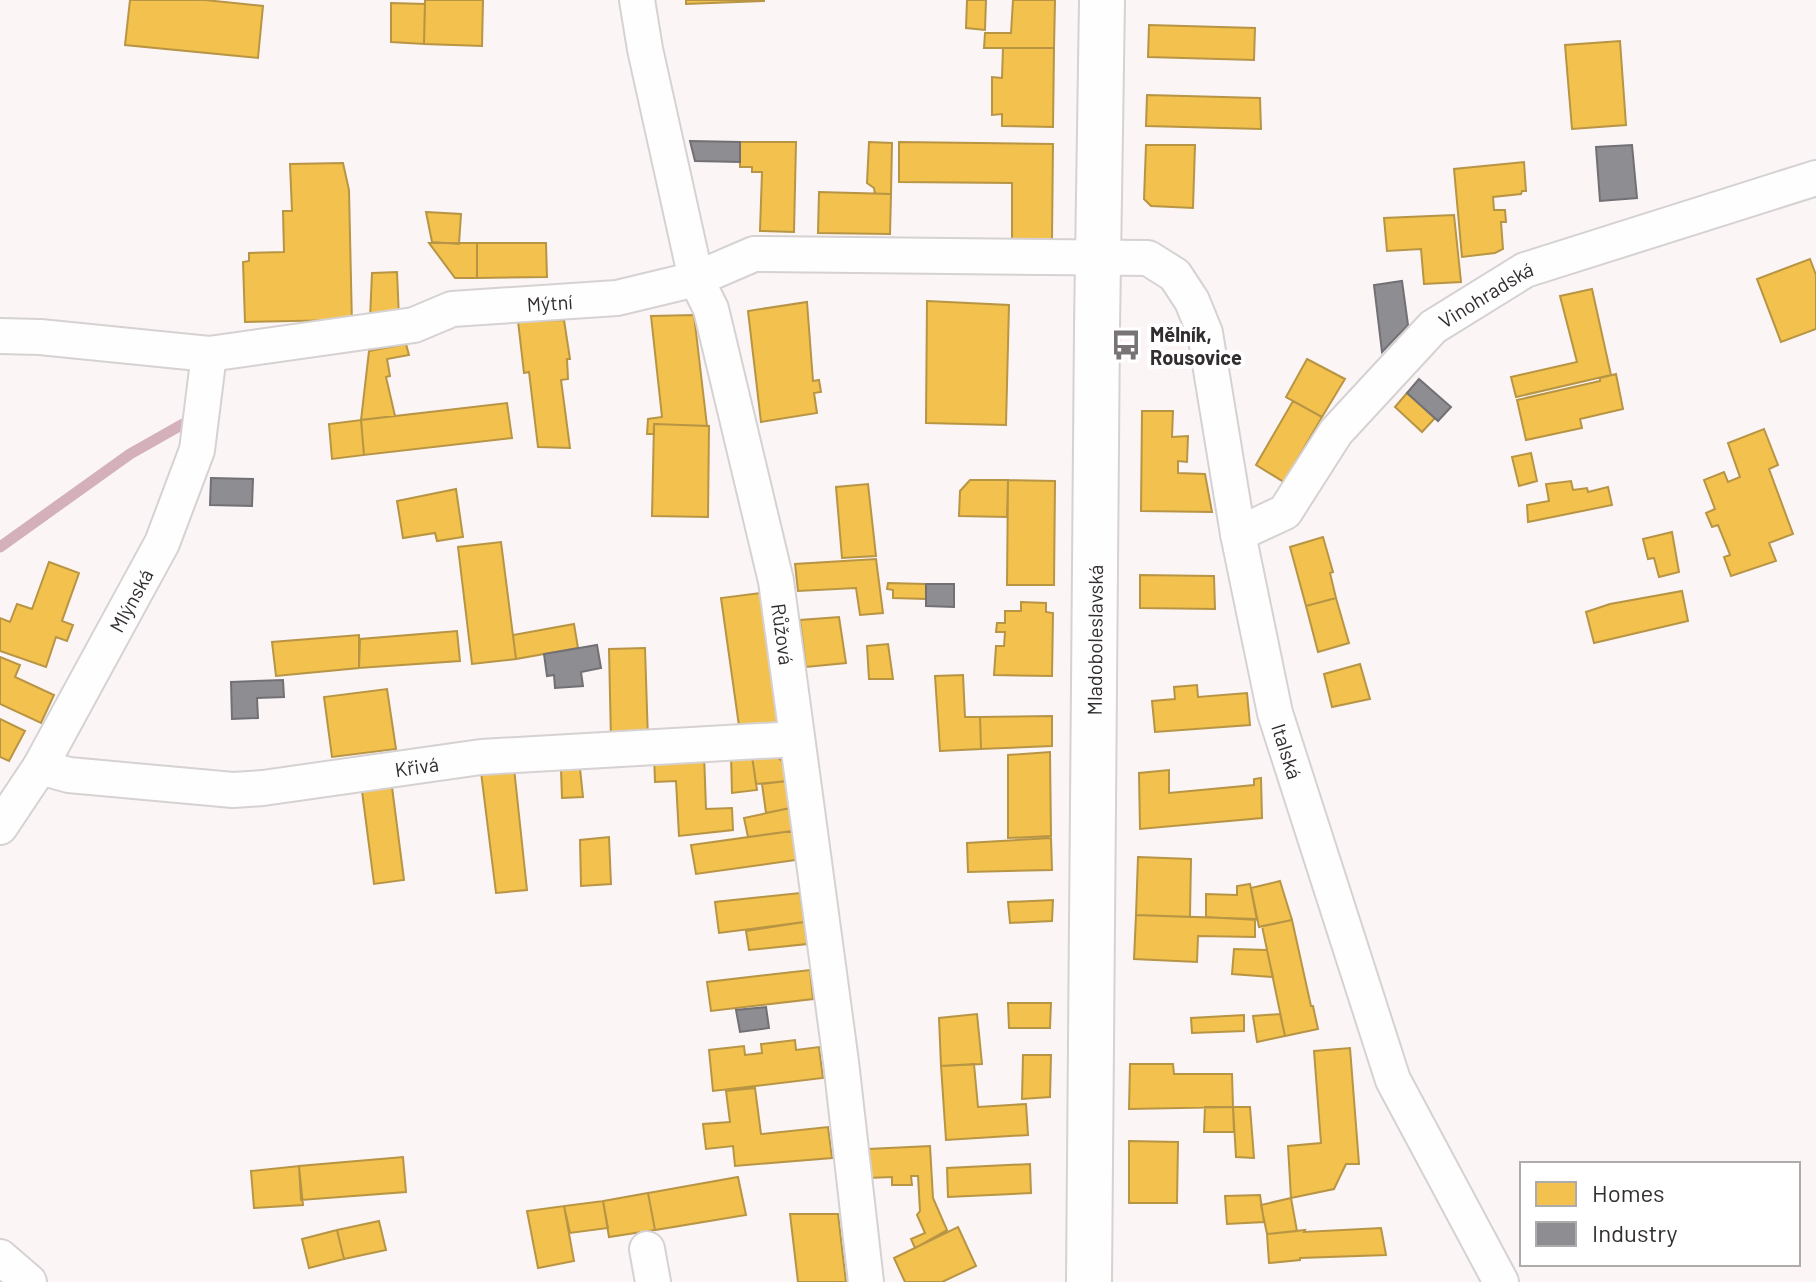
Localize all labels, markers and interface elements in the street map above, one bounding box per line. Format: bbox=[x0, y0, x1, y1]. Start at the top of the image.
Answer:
street label: Vinohradská bbox=[1434, 256, 1536, 333]
street label: Mýtní bbox=[526, 289, 573, 316]
place label: Mělník, Rousovice bbox=[1150, 322, 1242, 369]
bus stop icon: Mělník, Rousovice bbox=[1109, 328, 1143, 362]
street label: Mlýnská bbox=[104, 564, 158, 636]
street label: Mladoboleslavská bbox=[1082, 565, 1107, 715]
street label: Růžová bbox=[767, 602, 799, 666]
street label: Italská bbox=[1267, 720, 1307, 782]
street label: Křivá bbox=[393, 751, 440, 781]
legend bbox=[1520, 1162, 1800, 1266]
text: Homes bbox=[1592, 1178, 1665, 1207]
text: Industry bbox=[1592, 1218, 1678, 1247]

